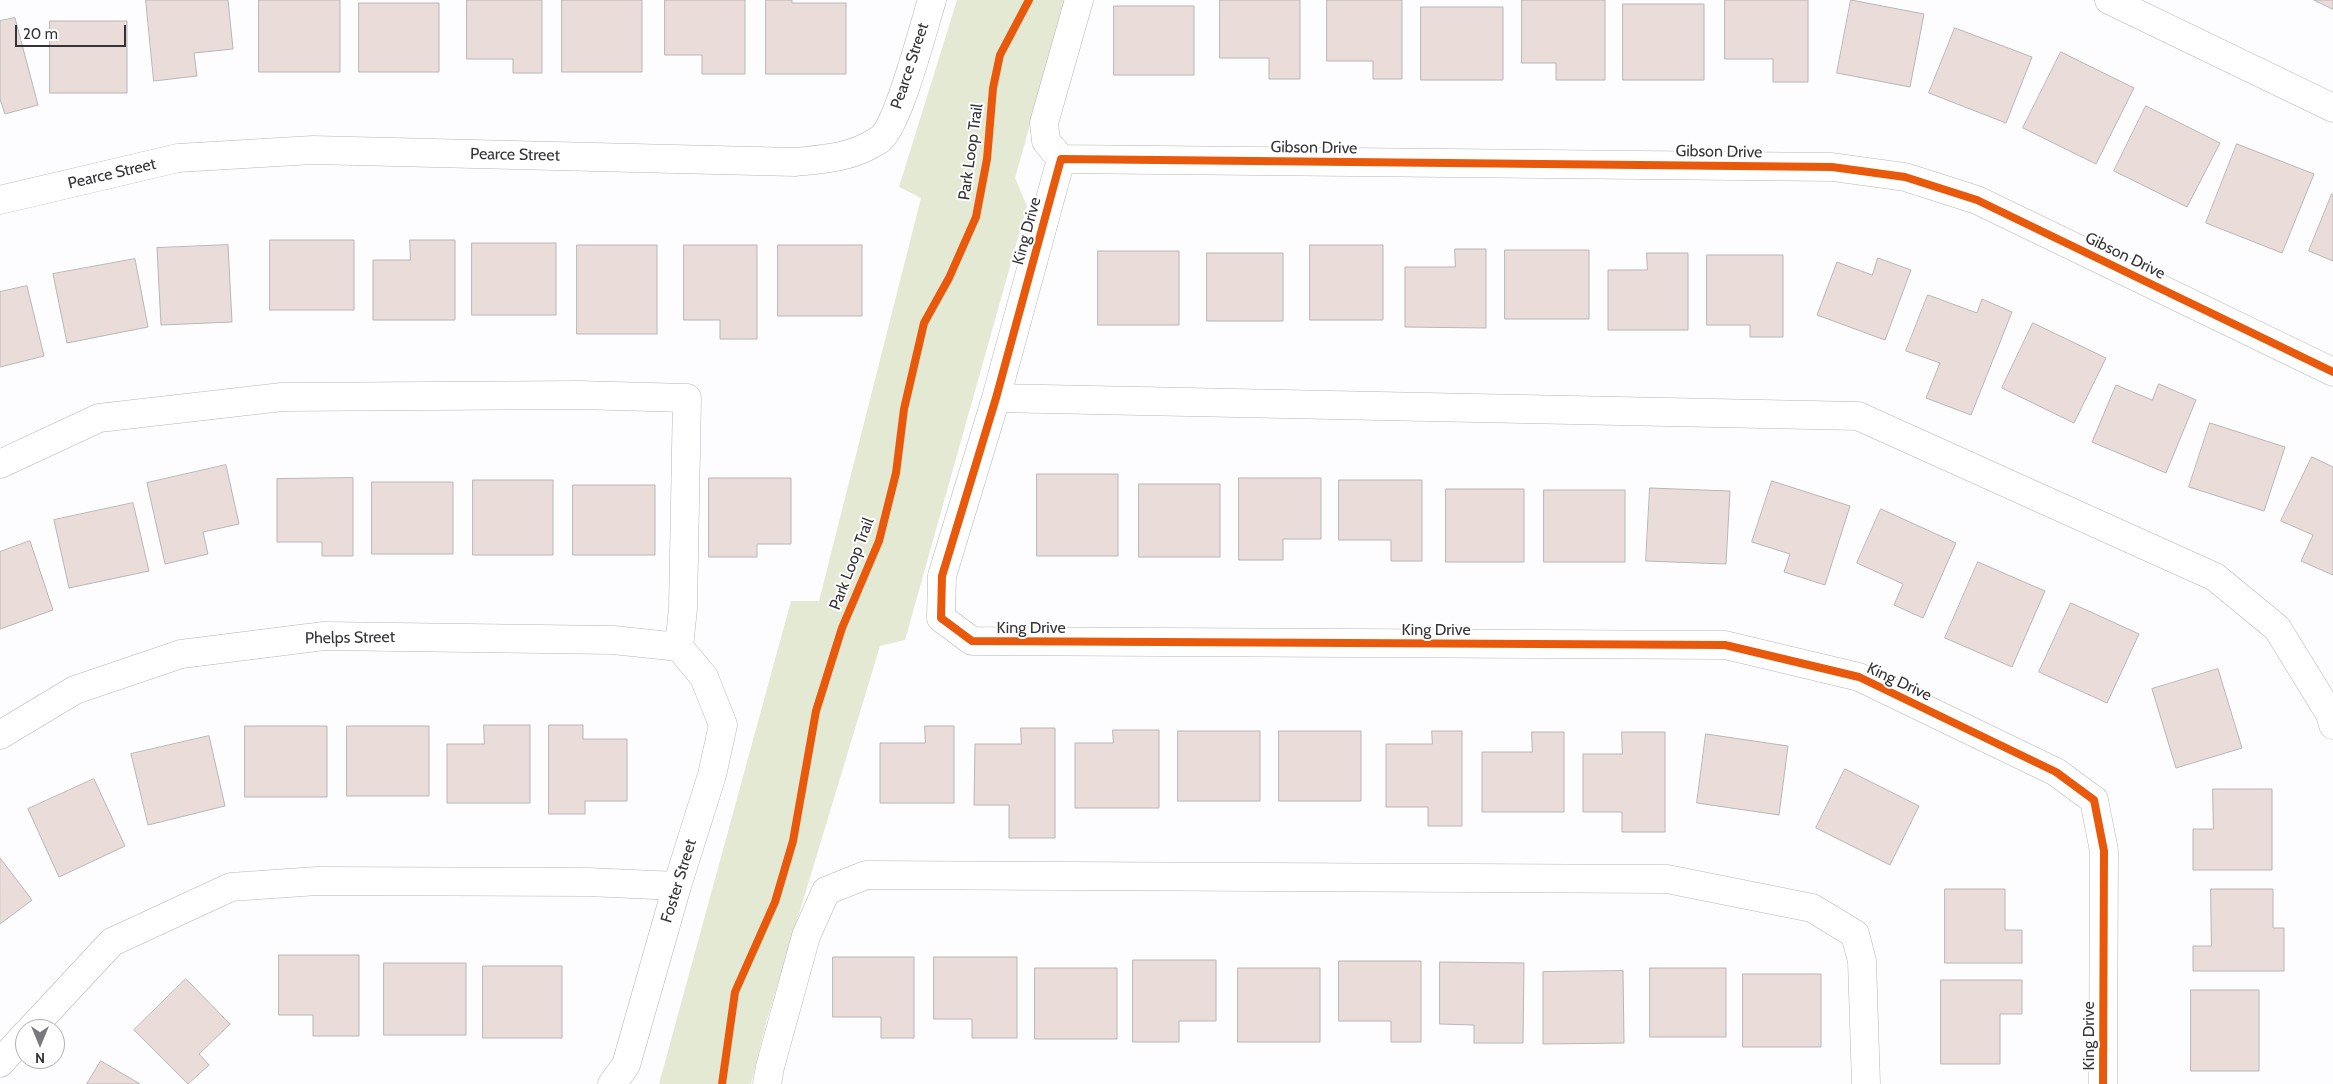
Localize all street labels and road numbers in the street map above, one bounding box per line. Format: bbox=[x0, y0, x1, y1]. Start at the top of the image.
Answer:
street label: Pearce Street bbox=[887, 20, 933, 112]
street label: Park Loop Trail bbox=[955, 102, 987, 202]
street label: Gibson Drive bbox=[1270, 138, 1358, 158]
street label: Gibson Drive bbox=[1675, 142, 1763, 162]
street label: Pearce Street bbox=[470, 145, 560, 165]
street label: Pearce Street bbox=[66, 155, 158, 193]
street label: King Drive bbox=[1009, 195, 1045, 267]
street label: Gibson Drive bbox=[2082, 228, 2168, 284]
street label: Park Loop Trail bbox=[826, 515, 878, 613]
street label: King Drive bbox=[996, 618, 1066, 638]
street label: King Drive bbox=[1401, 620, 1471, 640]
street label: Phelps Street bbox=[305, 628, 395, 648]
street label: King Drive bbox=[1864, 659, 1934, 705]
street label: Foster Street bbox=[657, 837, 701, 925]
street label: King Drive bbox=[2079, 1001, 2099, 1071]

